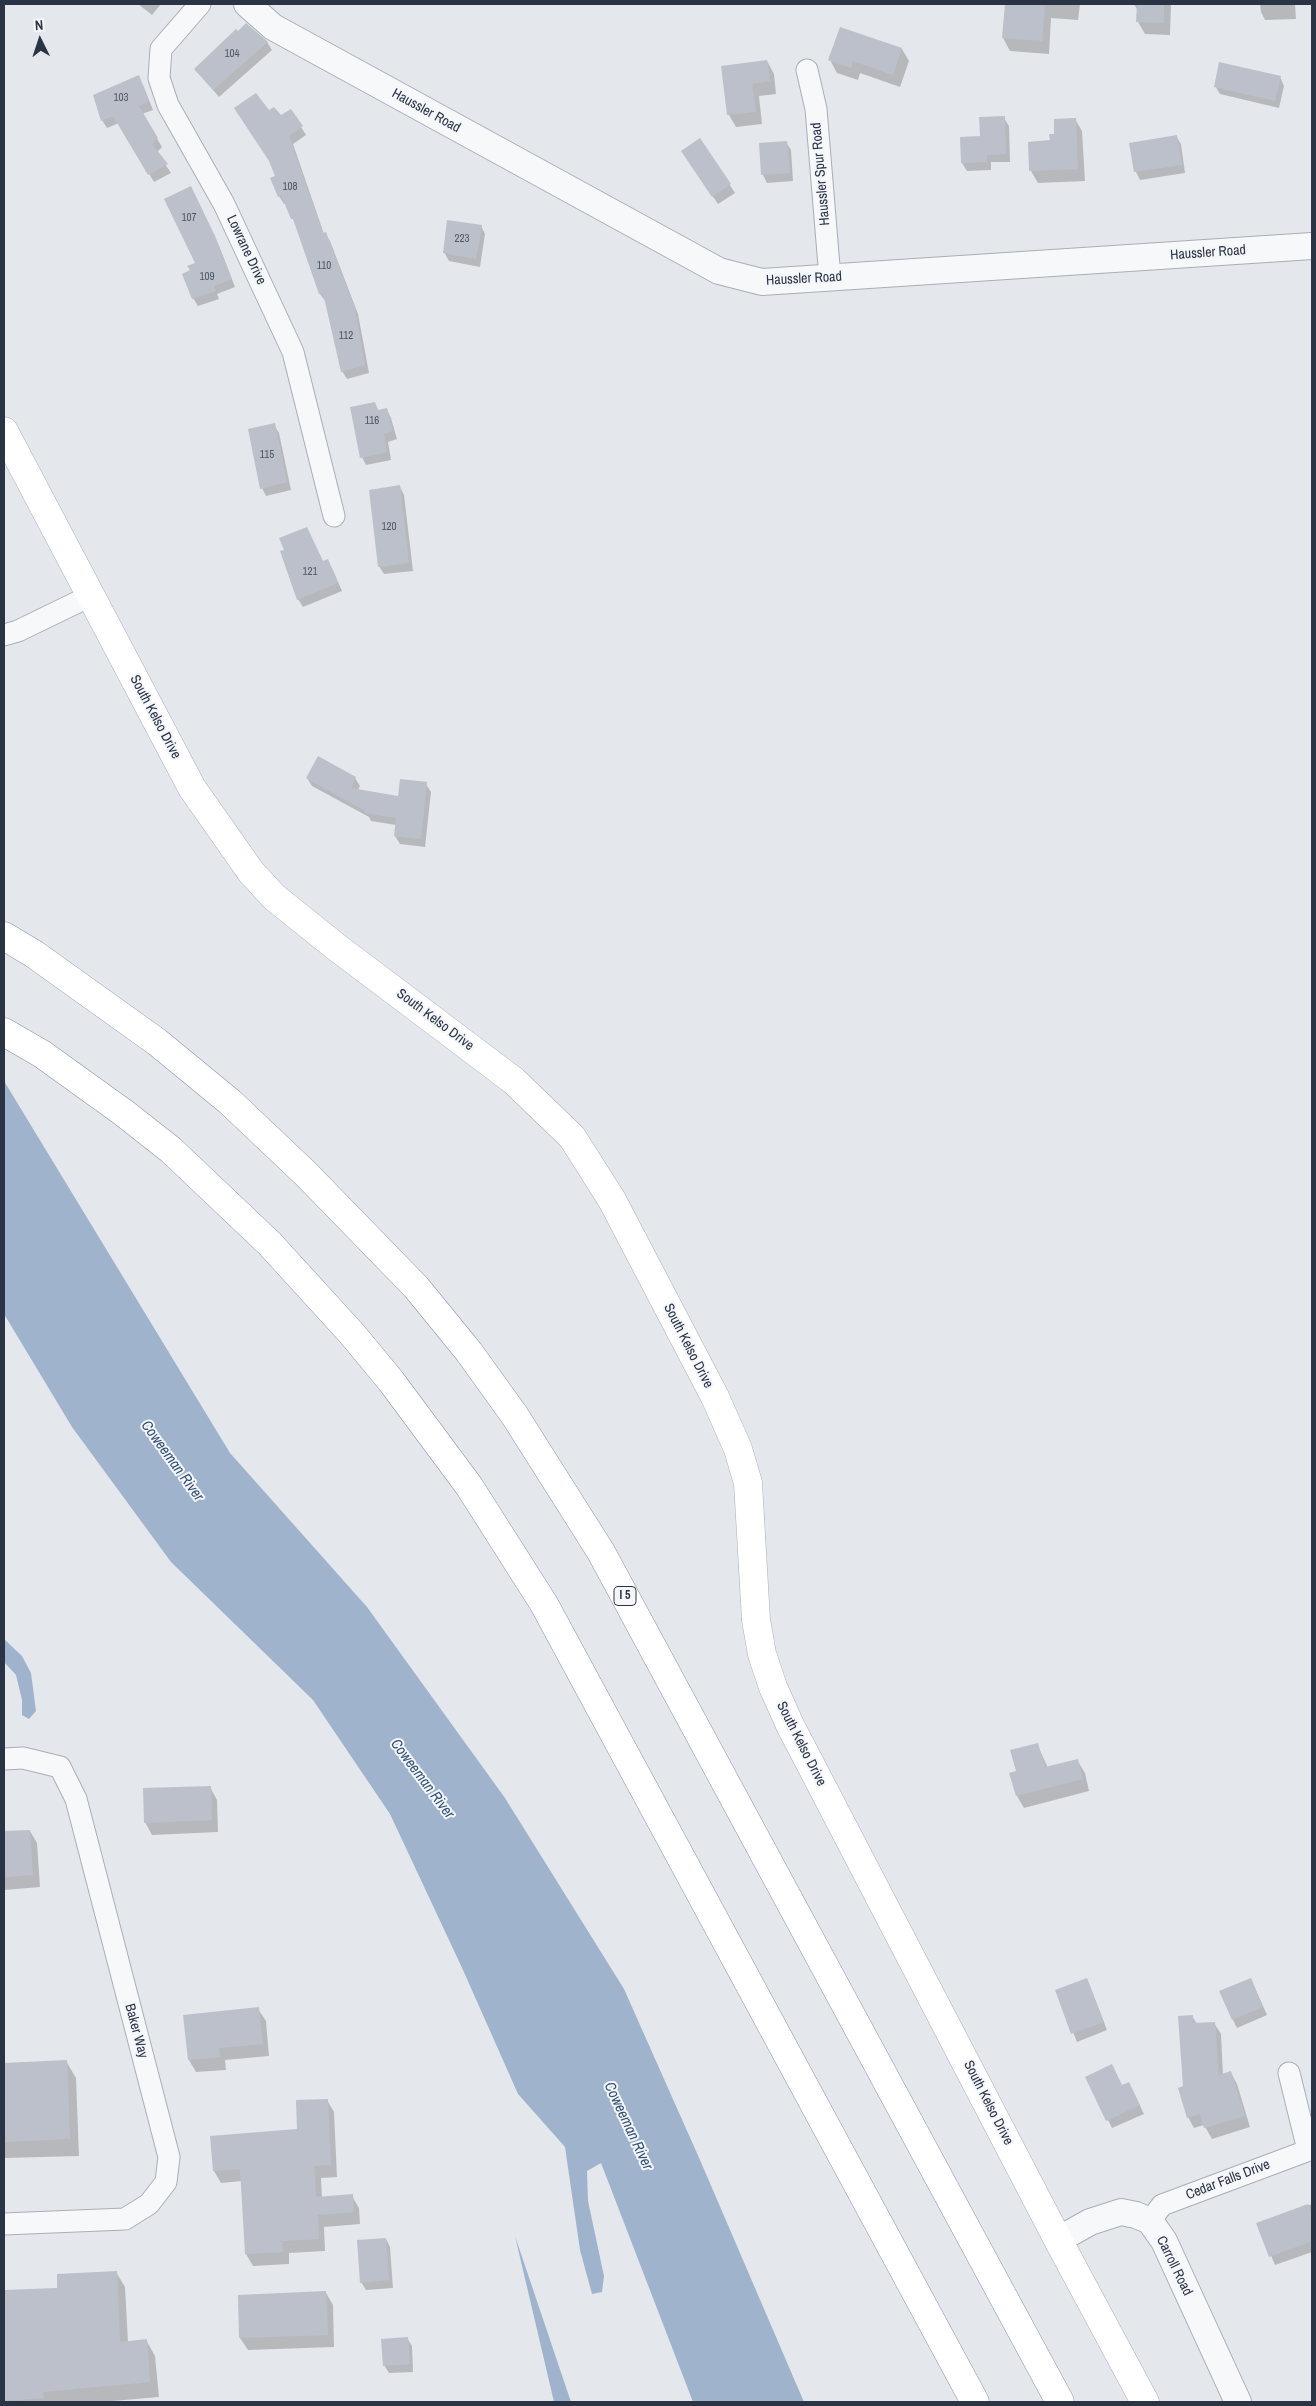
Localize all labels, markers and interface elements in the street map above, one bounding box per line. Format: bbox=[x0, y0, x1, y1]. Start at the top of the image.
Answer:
north arrow bbox=[15, 15, 65, 65]
text: N bbox=[34, 16, 44, 34]
house number: 104 bbox=[224, 47, 240, 61]
street label: Haussler Road bbox=[389, 85, 463, 137]
house number: 103 bbox=[113, 91, 129, 105]
street label: Haussler Spur Road bbox=[808, 122, 834, 226]
house number: 108 bbox=[282, 180, 298, 194]
house number: 107 bbox=[181, 211, 197, 225]
street label: Lowrane Drive bbox=[223, 213, 269, 287]
house number: 223 bbox=[454, 232, 470, 246]
street label: Haussler Road bbox=[1170, 242, 1246, 264]
house number: 110 bbox=[317, 259, 331, 273]
street label: Haussler Road bbox=[766, 269, 842, 289]
house number: 109 bbox=[199, 270, 215, 284]
house number: 112 bbox=[339, 329, 353, 343]
house number: 116 bbox=[365, 414, 379, 428]
house number: 115 bbox=[260, 448, 274, 462]
house number: 120 bbox=[381, 520, 397, 534]
house number: 121 bbox=[302, 565, 318, 579]
street label: South Kelso Drive bbox=[126, 672, 184, 762]
street label: South Kelso Drive bbox=[393, 985, 477, 1055]
street label: South Kelso Drive bbox=[660, 1301, 716, 1391]
water label: Coweeman River bbox=[137, 1417, 207, 1505]
road number: I 5 bbox=[614, 1586, 636, 1605]
street label: South Kelso Drive bbox=[773, 1699, 829, 1789]
water label: Coweeman River bbox=[386, 1736, 458, 1822]
street label: Baker Way bbox=[121, 2002, 151, 2060]
street label: South Kelso Drive bbox=[960, 2058, 1016, 2148]
water label: Coweeman River bbox=[600, 2079, 656, 2173]
street label: Cedar Falls Drive bbox=[1184, 2156, 1272, 2204]
street label: Carroll Road bbox=[1152, 2233, 1196, 2299]

